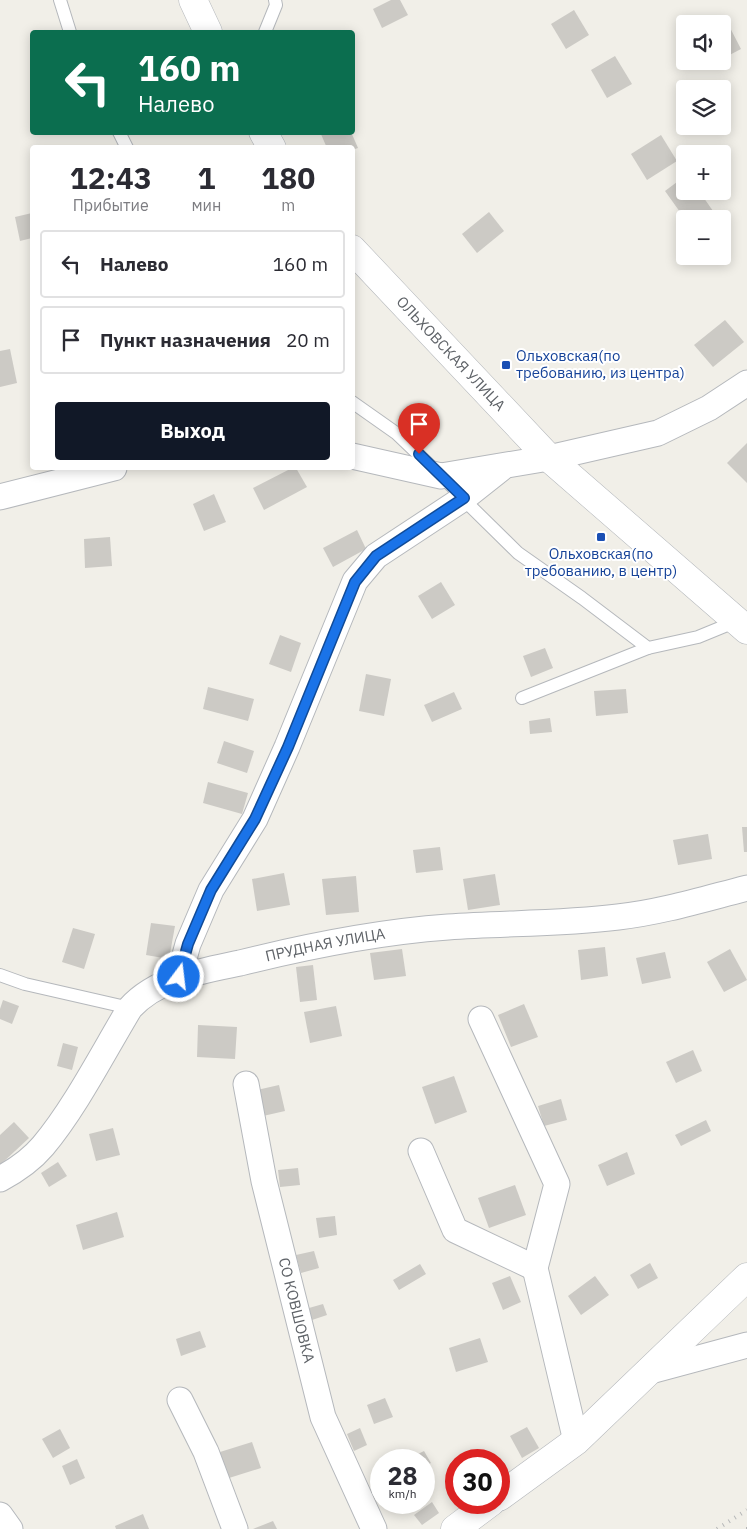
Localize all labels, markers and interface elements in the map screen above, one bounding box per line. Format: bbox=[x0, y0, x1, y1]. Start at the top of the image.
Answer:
map controls bbox=[676, 15, 731, 265]
button: sound bbox=[676, 15, 731, 70]
text: 160 m bbox=[138, 45, 241, 91]
icon: left bbox=[55, 50, 120, 115]
button: layers bbox=[676, 80, 731, 135]
text: Налево bbox=[138, 89, 215, 118]
button: + bbox=[676, 145, 731, 200]
text: 12:43 bbox=[70, 158, 152, 197]
text: 1 bbox=[197, 158, 215, 197]
text: 180 bbox=[261, 158, 315, 197]
text: Прибытие bbox=[73, 195, 149, 215]
text: мин bbox=[191, 195, 221, 215]
text: m bbox=[281, 195, 295, 215]
button: − bbox=[676, 210, 731, 265]
icon: left bbox=[57, 250, 85, 278]
text: Налево bbox=[100, 252, 169, 276]
text: 160 m bbox=[273, 252, 328, 276]
street label: ОЛЬХОВСКАЯ УЛИЦА bbox=[392, 292, 510, 415]
icon: arrive bbox=[57, 326, 85, 354]
text: Пункт назначения bbox=[100, 328, 271, 352]
text: 20 m bbox=[286, 328, 330, 352]
place label: Ольховская(по требованию, из центра) bbox=[516, 346, 685, 382]
marker: Ольховская(по требованию, из центра) bbox=[500, 359, 512, 371]
button: Выход bbox=[55, 402, 330, 460]
pin bbox=[398, 403, 440, 454]
icon: arrive bbox=[405, 410, 433, 438]
marker: Ольховская(по требованию, в центр) bbox=[595, 531, 607, 543]
place label: Ольховская(по требованию, в центр) bbox=[525, 544, 677, 580]
street label: ПРУДНАЯ УЛИЦА bbox=[263, 924, 387, 966]
position arrow bbox=[152, 950, 204, 1002]
street label: СО КОВШОВКА bbox=[275, 1256, 319, 1365]
speed limit sign: 30 bbox=[445, 1449, 510, 1514]
text: 28 bbox=[387, 1459, 418, 1492]
text: km/h bbox=[388, 1486, 417, 1501]

